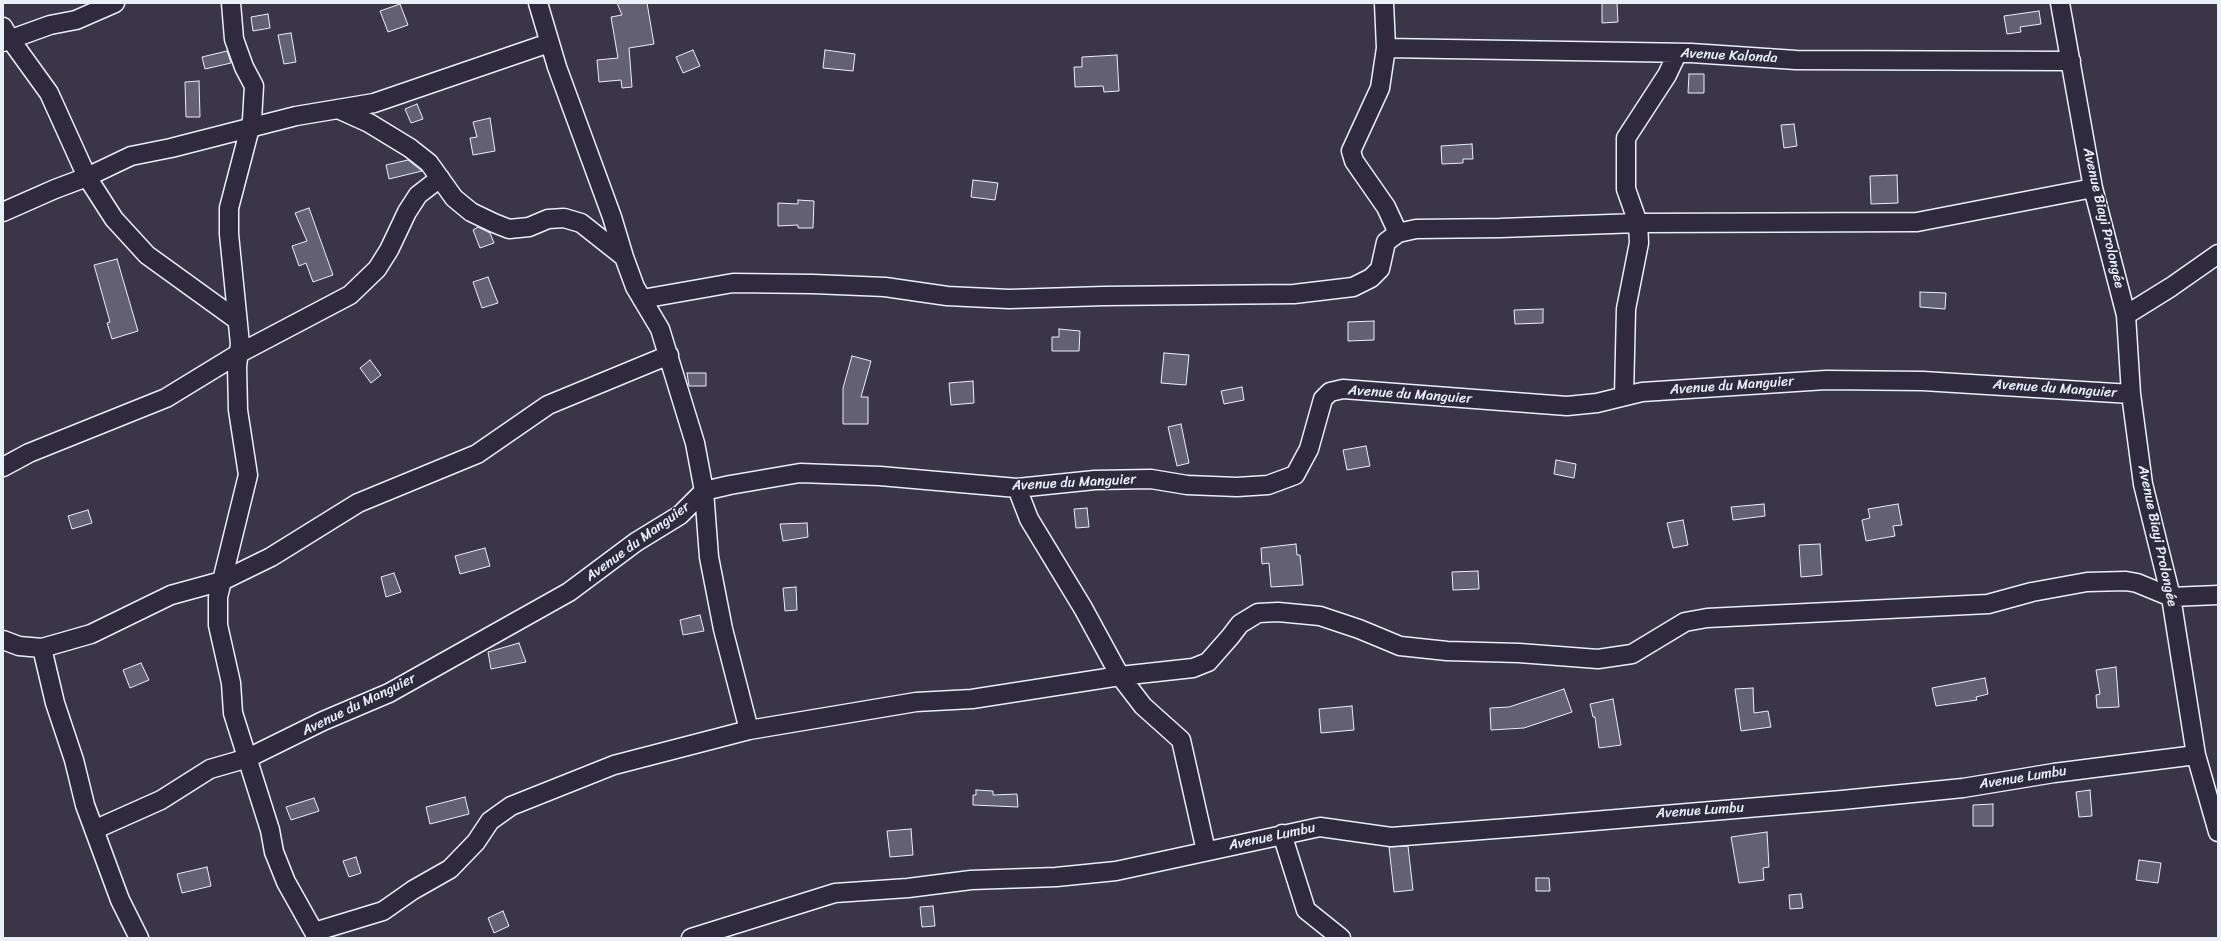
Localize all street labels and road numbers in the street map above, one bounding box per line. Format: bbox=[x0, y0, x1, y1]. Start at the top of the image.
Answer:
street label: Avenue Kalonda bbox=[1680, 45, 1778, 67]
street label: Avenue Biayi Prolongée bbox=[2079, 146, 2127, 290]
street label: Avenue du Manguier bbox=[1669, 373, 1795, 399]
street label: Avenue du Manguier bbox=[1992, 376, 2118, 402]
street label: Avenue du Manguier bbox=[1347, 382, 1473, 408]
street label: Avenue Biayi Prolongée bbox=[2134, 464, 2180, 608]
street label: Avenue du Manguier bbox=[1012, 471, 1136, 495]
street label: Avenue du Manguier bbox=[583, 499, 693, 585]
street label: Avenue du Manguier bbox=[299, 670, 419, 740]
street label: Avenue Lumbu bbox=[1978, 763, 2068, 793]
street label: Avenue Lumbu bbox=[1656, 800, 1744, 822]
street label: Avenue Lumbu bbox=[1227, 820, 1317, 854]

